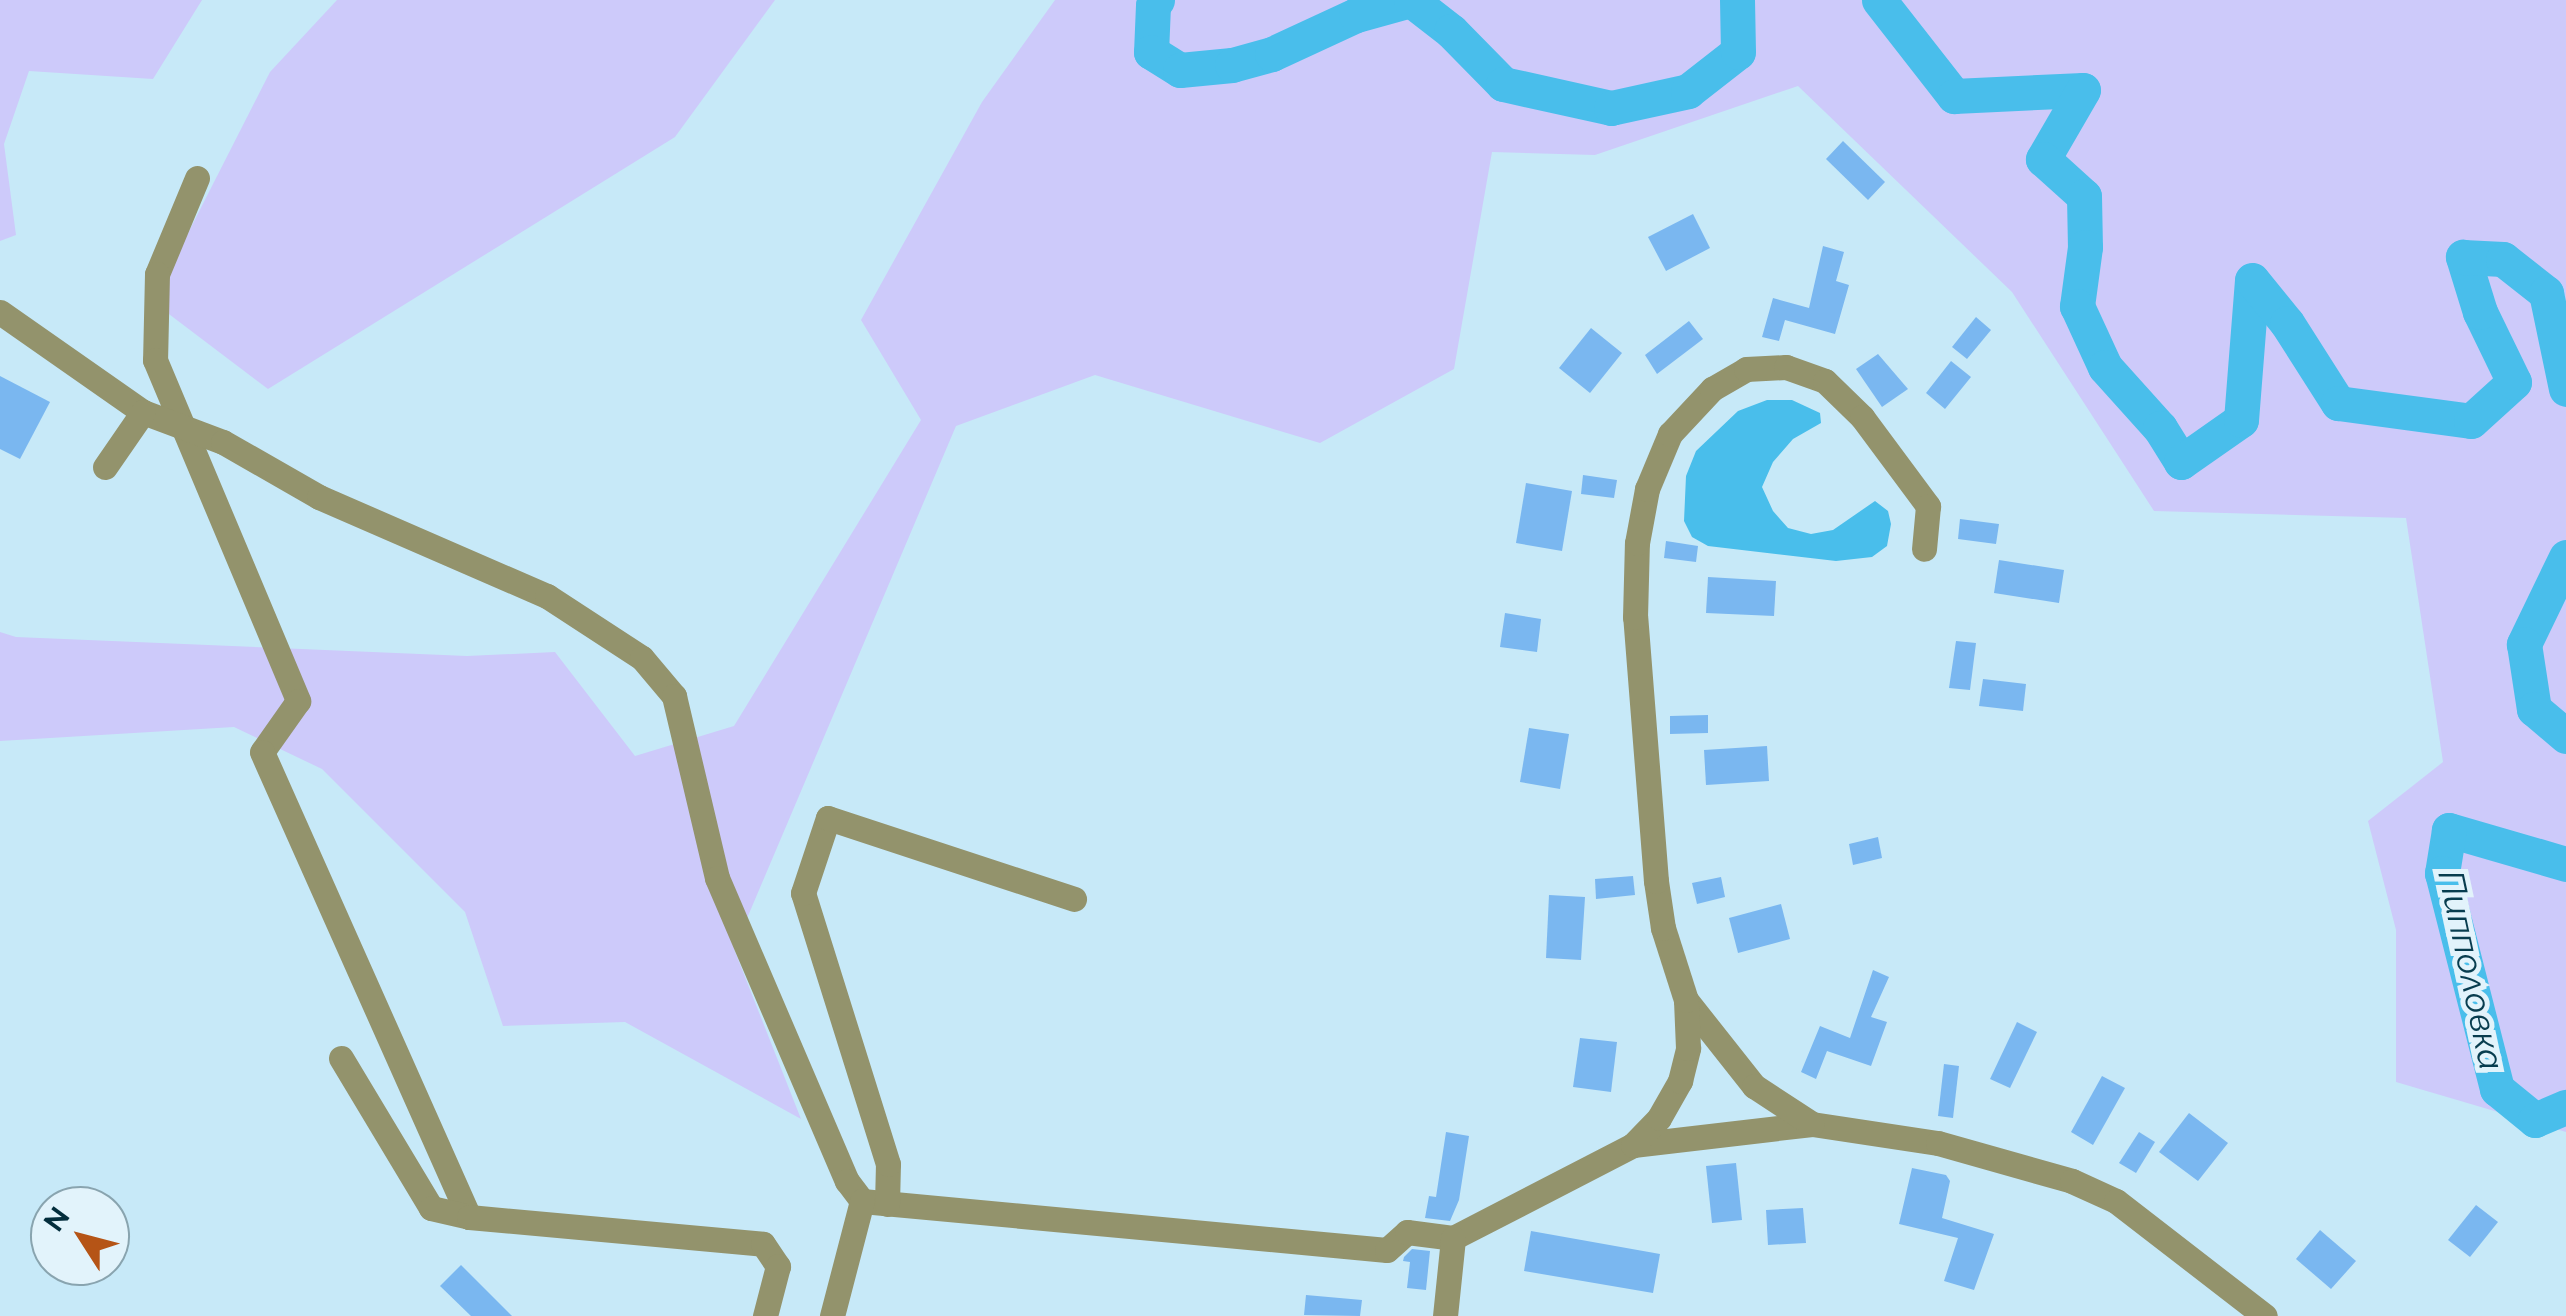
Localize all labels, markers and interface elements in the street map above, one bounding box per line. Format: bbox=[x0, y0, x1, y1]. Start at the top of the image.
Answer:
water label: Пипполовка bbox=[2429, 866, 2513, 1074]
north arrow bbox=[30, 1186, 130, 1286]
text: N bbox=[37, 1201, 77, 1238]

